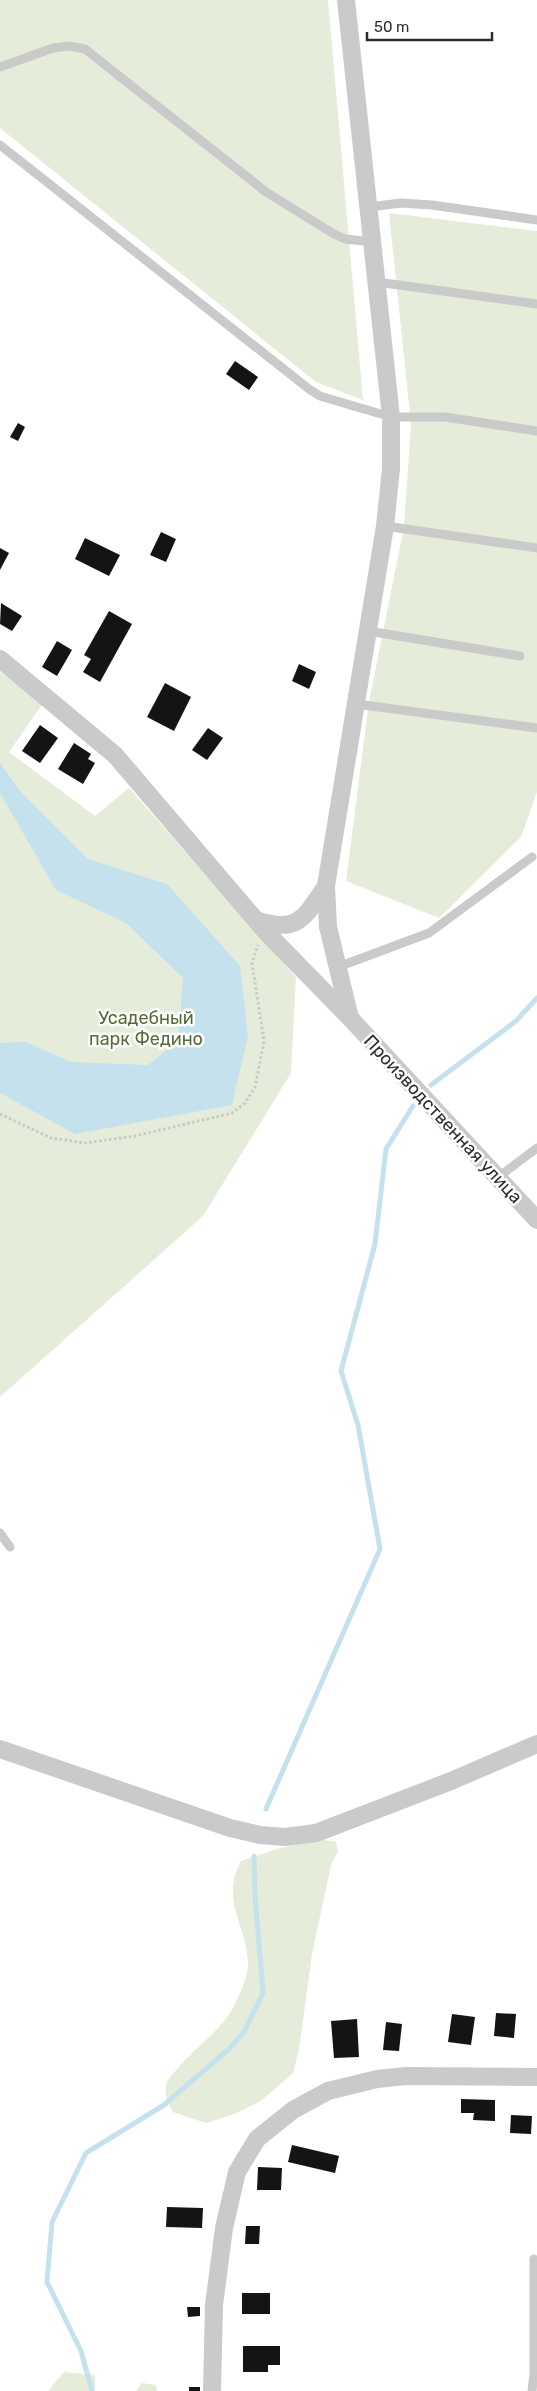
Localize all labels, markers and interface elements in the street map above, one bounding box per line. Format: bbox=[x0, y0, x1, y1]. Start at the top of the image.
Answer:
scale bar bbox=[367, 10, 492, 42]
text: 50 m bbox=[374, 18, 409, 36]
park label: Усадебный парк Федино bbox=[89, 1007, 203, 1050]
street label: Производственная улица bbox=[359, 1030, 527, 1208]

